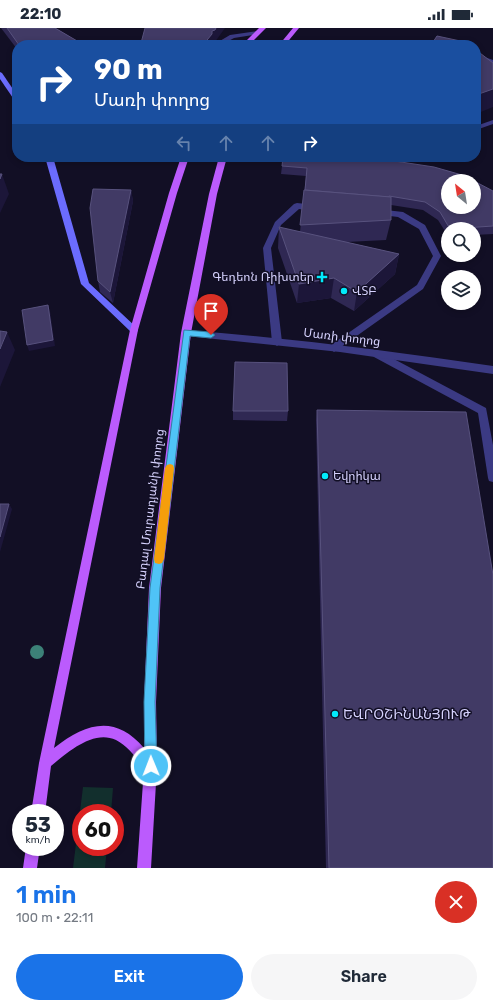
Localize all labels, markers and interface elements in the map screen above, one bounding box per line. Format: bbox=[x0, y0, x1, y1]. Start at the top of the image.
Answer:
text: 22:10 bbox=[20, 5, 62, 23]
text: 90 m bbox=[94, 53, 163, 86]
icon: right bbox=[28, 56, 80, 108]
text: Մառի փողոց bbox=[94, 89, 210, 111]
icon: left bbox=[173, 132, 195, 154]
icon: ahead bbox=[215, 132, 237, 154]
icon: ahead bbox=[257, 132, 279, 154]
icon: right bbox=[299, 132, 321, 154]
north arrow bbox=[441, 174, 481, 214]
map controls bbox=[441, 174, 481, 310]
button: search bbox=[441, 222, 481, 262]
place label: Գեդեոն Ռիխտեր bbox=[212, 270, 314, 284]
button: layers bbox=[441, 270, 481, 310]
marker: Գեդեոն Ռիխտեր bbox=[317, 272, 327, 282]
place label: ՎՏԲ bbox=[352, 284, 377, 298]
marker: ՎՏԲ bbox=[339, 286, 349, 296]
pin bbox=[194, 294, 228, 335]
icon: arrive bbox=[200, 300, 222, 322]
street label: Մառի փողոց bbox=[303, 325, 381, 349]
street label: Բադալ Մուրադյանի փողոց bbox=[133, 428, 167, 590]
place label: Եվրիկա bbox=[333, 469, 381, 483]
marker: Եվրիկա bbox=[320, 471, 330, 481]
place label: ԵՎՐՕՇԻՆԱՆՅՈՒԹ bbox=[343, 706, 471, 723]
marker: ԵՎՐՕՇԻՆԱՆՅՈՒԹ bbox=[330, 709, 340, 719]
position arrow bbox=[130, 745, 172, 787]
speed limit sign: 60 bbox=[72, 804, 124, 856]
text: 53 bbox=[25, 813, 51, 837]
text: km/h bbox=[26, 834, 50, 846]
text: 1 min bbox=[16, 881, 76, 909]
button: close bbox=[435, 881, 477, 923]
text: 100 m · 22:11 bbox=[16, 910, 93, 925]
button: Exit bbox=[16, 954, 243, 1000]
button: Share bbox=[251, 954, 477, 1000]

